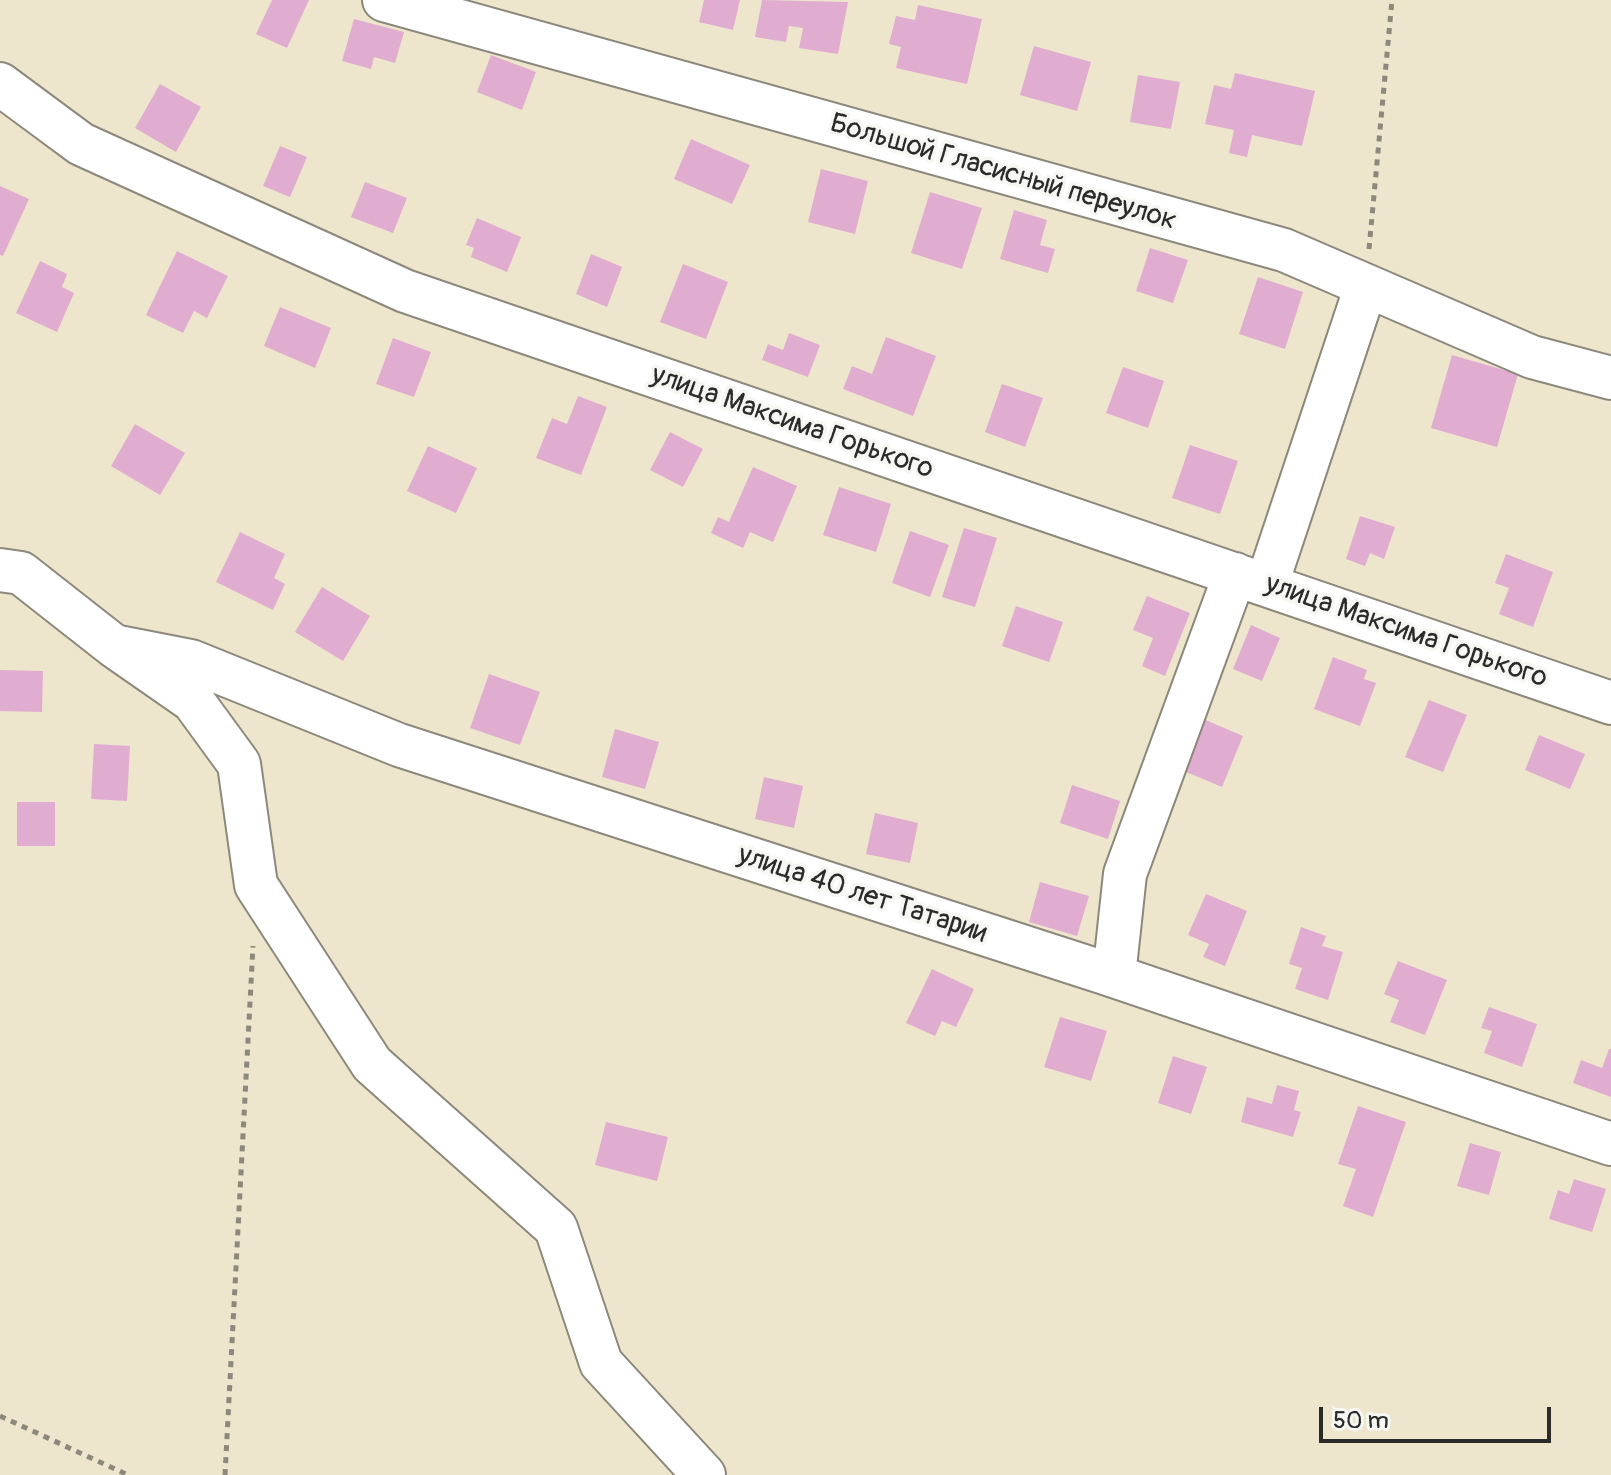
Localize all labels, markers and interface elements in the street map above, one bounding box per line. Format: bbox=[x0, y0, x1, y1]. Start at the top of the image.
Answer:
street label: Большой Гласисный переулок bbox=[826, 107, 1180, 239]
street label: улица Максима Горького bbox=[646, 359, 938, 487]
street label: улица Максима Горького bbox=[1260, 568, 1552, 696]
street label: улица 40 лет Татарии bbox=[733, 839, 991, 951]
scale bar bbox=[1323, 1391, 1555, 1441]
text: 50 m bbox=[1333, 1406, 1389, 1435]

